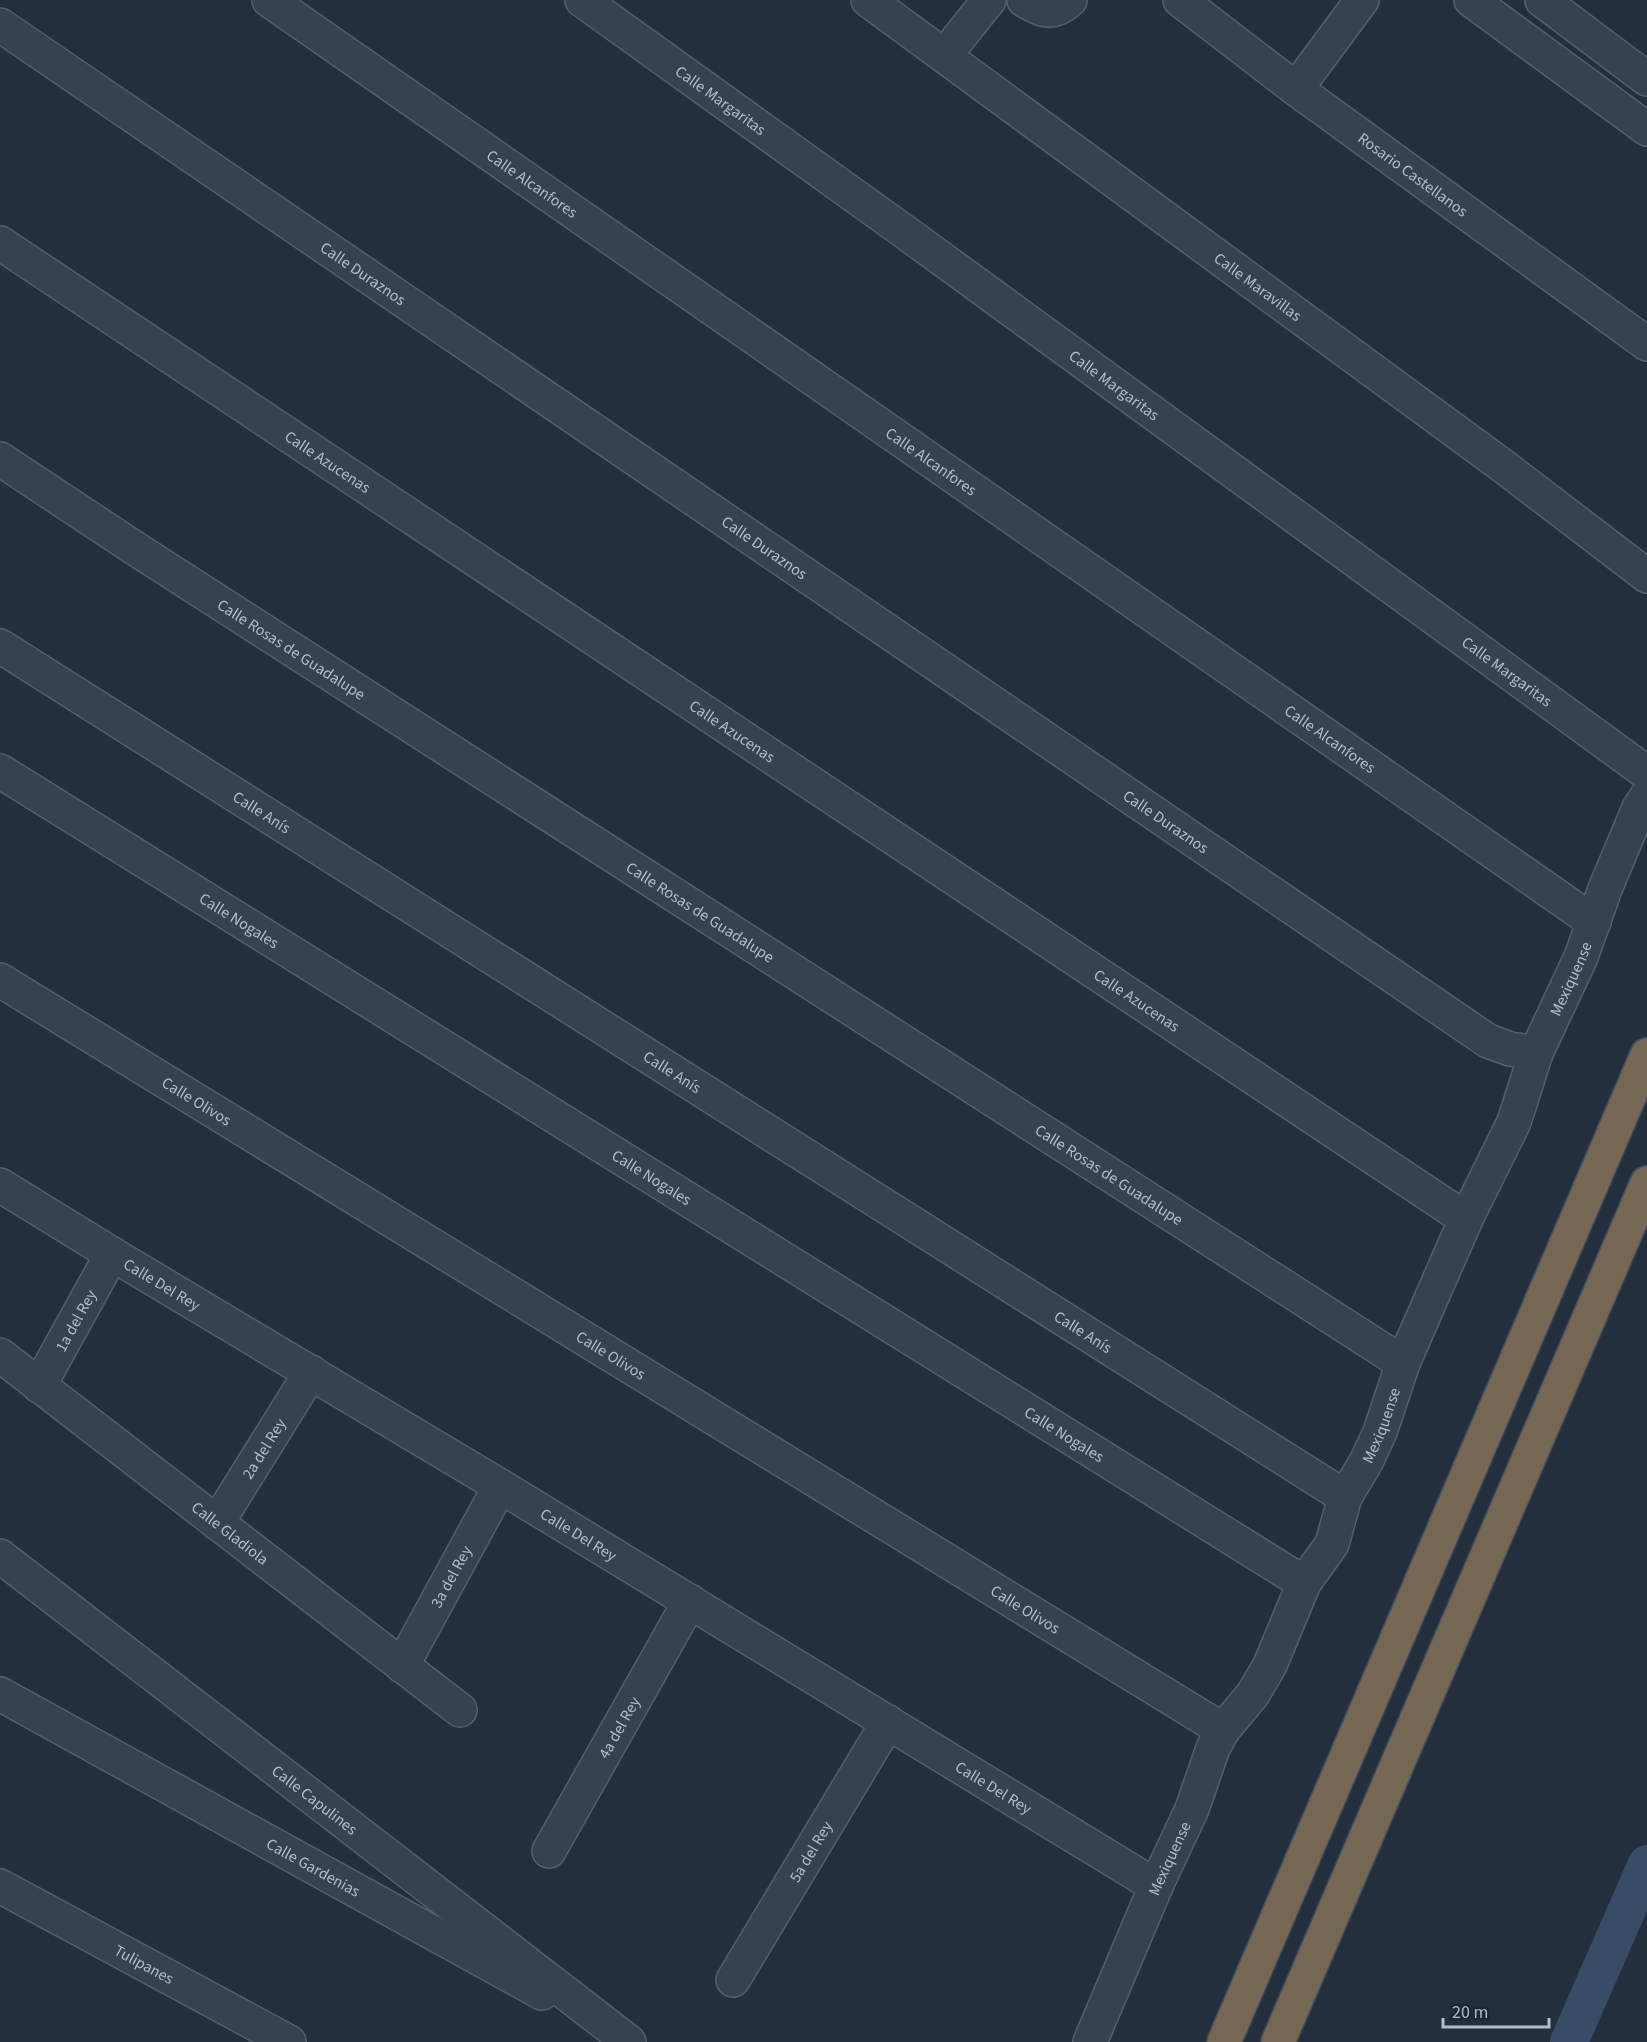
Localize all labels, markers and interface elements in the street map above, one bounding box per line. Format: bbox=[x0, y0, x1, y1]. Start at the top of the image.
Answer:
street label: Calle Margaritas bbox=[670, 60, 770, 141]
street label: Rosario Castellanos bbox=[1353, 128, 1472, 222]
street label: Calle Alcanfores bbox=[482, 145, 582, 224]
street label: Calle Duraznos bbox=[316, 237, 410, 311]
street label: Calle Maravillas bbox=[1209, 248, 1306, 327]
street label: Calle Margaritas bbox=[1064, 345, 1164, 426]
street label: Calle Alcanfores bbox=[881, 422, 981, 501]
street label: Calle Azucenas bbox=[280, 426, 375, 499]
street label: Calle Duraznos bbox=[717, 511, 812, 585]
street label: Calle Rosas de Guadalupe bbox=[213, 594, 369, 706]
street label: Calle Margaritas bbox=[1457, 632, 1557, 712]
street label: Calle Azucenas bbox=[685, 695, 780, 768]
street label: Calle Alcanfores bbox=[1280, 700, 1380, 779]
street label: Calle Duraznos bbox=[1118, 785, 1213, 859]
street label: Calle Anís bbox=[228, 786, 295, 839]
street label: Calle Rosas de Guadalupe bbox=[622, 857, 778, 968]
street label: Calle Nogales bbox=[195, 888, 283, 954]
street label: Mexiquense bbox=[1545, 939, 1598, 1020]
street label: Calle Azucenas bbox=[1089, 964, 1184, 1038]
street label: Calle Anís bbox=[639, 1046, 706, 1099]
street label: Calle Olivos bbox=[157, 1072, 236, 1132]
street label: Calle Rosas de Guadalupe bbox=[1030, 1119, 1187, 1231]
street label: Calle Nogales bbox=[607, 1145, 696, 1211]
street label: Calle Del Rey bbox=[119, 1253, 205, 1317]
street label: 1a del Rey bbox=[50, 1285, 102, 1356]
street label: Calle Anís bbox=[1050, 1306, 1116, 1359]
street label: Calle Olivos bbox=[572, 1326, 650, 1386]
street label: Mexiquense bbox=[1357, 1385, 1406, 1467]
street label: Calle Nogales bbox=[1020, 1402, 1108, 1468]
street label: 2a del Rey bbox=[237, 1414, 292, 1483]
street label: Calle Gladiola bbox=[187, 1497, 273, 1570]
street label: Calle Del Rey bbox=[536, 1503, 621, 1567]
street label: 3a del Rey bbox=[426, 1541, 478, 1612]
street label: Calle Olivos bbox=[986, 1580, 1064, 1640]
street label: 4a del Rey bbox=[593, 1692, 646, 1763]
street label: Calle Del Rey bbox=[951, 1756, 1036, 1820]
street label: Calle Capulines bbox=[267, 1760, 362, 1840]
street label: 5a del Rey bbox=[784, 1817, 838, 1887]
street label: Mexiquense bbox=[1143, 1818, 1197, 1899]
street label: Calle Gardenias bbox=[262, 1833, 364, 1903]
street label: Tulipanes bbox=[110, 1940, 178, 1990]
scale bar bbox=[1443, 1991, 1550, 2029]
text: 20 m bbox=[1452, 2000, 1488, 2025]

